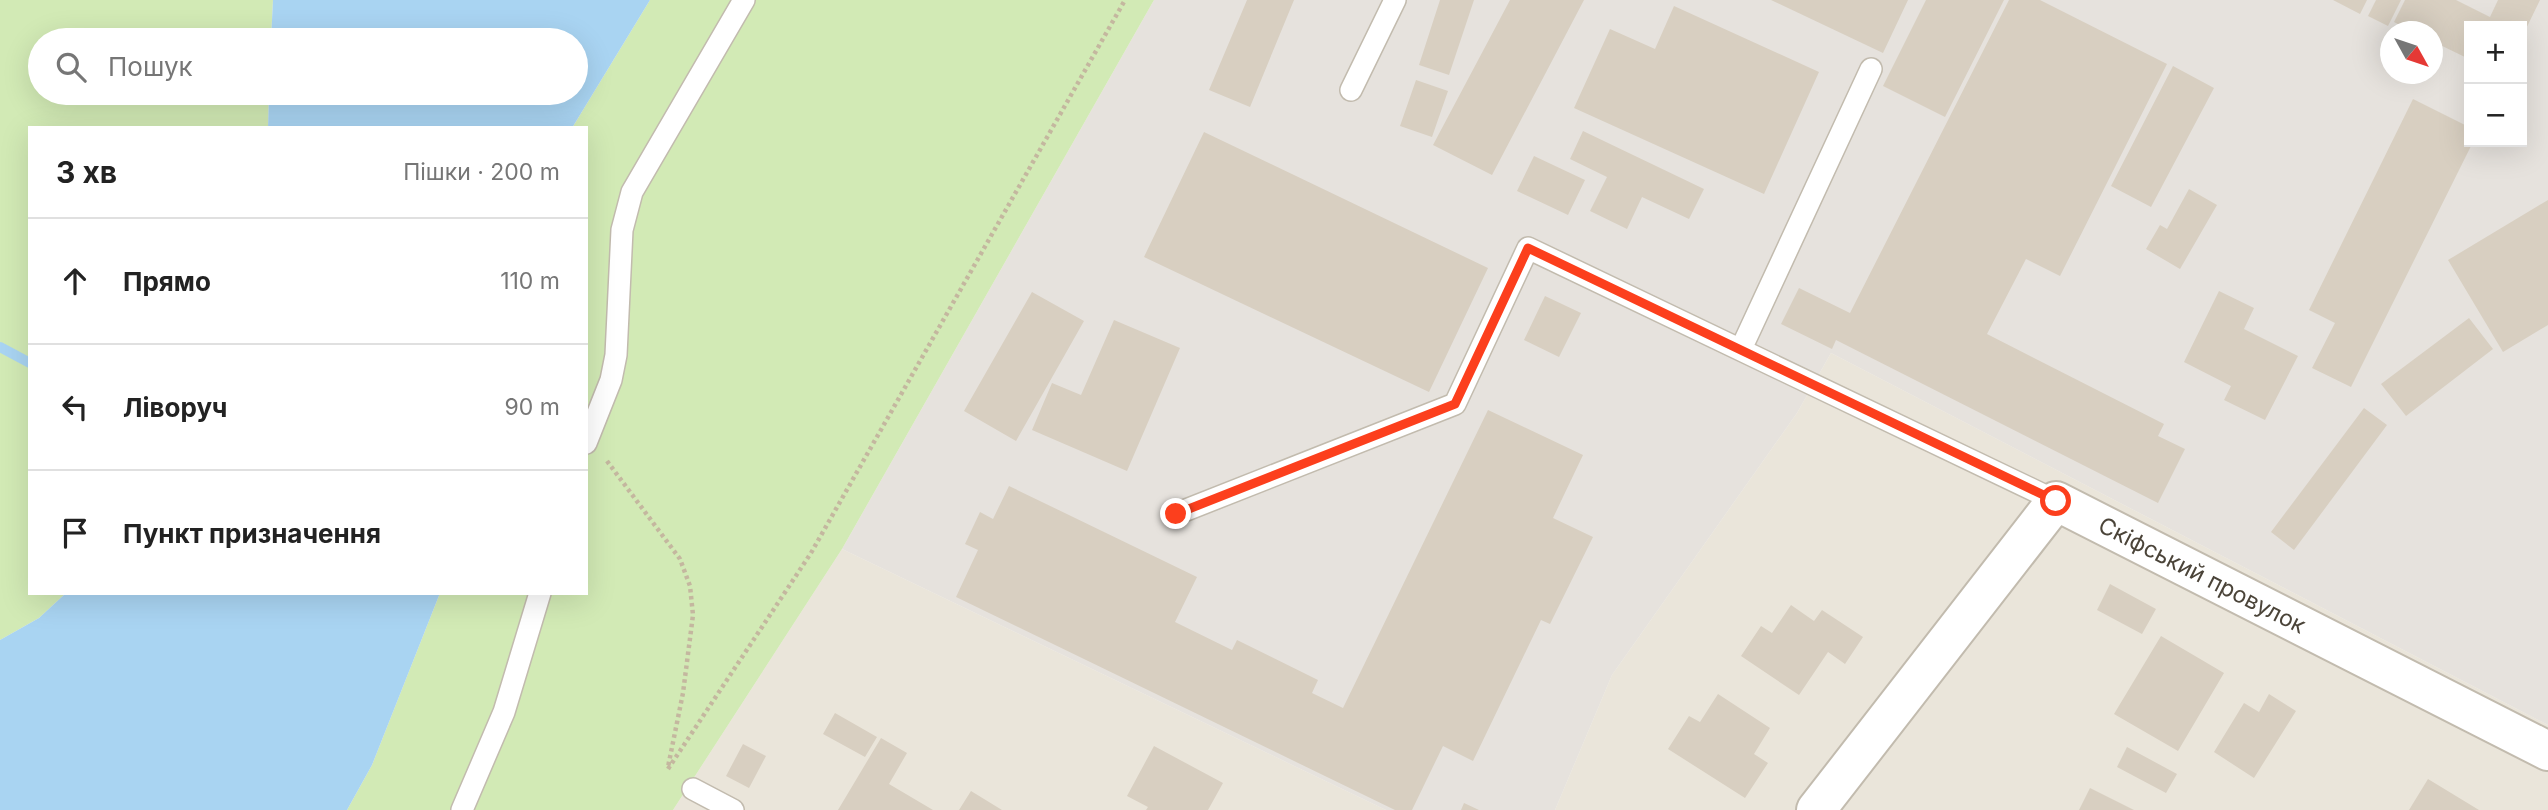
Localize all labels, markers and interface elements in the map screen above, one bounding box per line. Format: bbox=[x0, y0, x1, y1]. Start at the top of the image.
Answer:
north arrow bbox=[2380, 21, 2443, 84]
map controls bbox=[2464, 21, 2527, 147]
button: + bbox=[2464, 21, 2527, 84]
search box bbox=[28, 28, 588, 105]
icon: search bbox=[52, 48, 90, 86]
text: Пошук bbox=[108, 51, 193, 82]
button: − bbox=[2464, 84, 2527, 147]
text: 3 хв bbox=[56, 154, 117, 190]
text: Пішки · 200 m bbox=[403, 158, 560, 186]
icon: ahead bbox=[56, 262, 94, 300]
text: Прямо bbox=[123, 266, 211, 297]
text: 110 m bbox=[500, 267, 560, 295]
icon: left bbox=[56, 388, 94, 426]
text: Ліворуч bbox=[123, 392, 227, 423]
text: 90 m bbox=[505, 393, 560, 421]
route start bbox=[2040, 485, 2071, 516]
route end bbox=[1160, 498, 1191, 529]
street label: Скіфський провулок bbox=[2094, 511, 2311, 640]
icon: arrive bbox=[56, 514, 94, 552]
text: Пункт призначення bbox=[123, 518, 381, 549]

